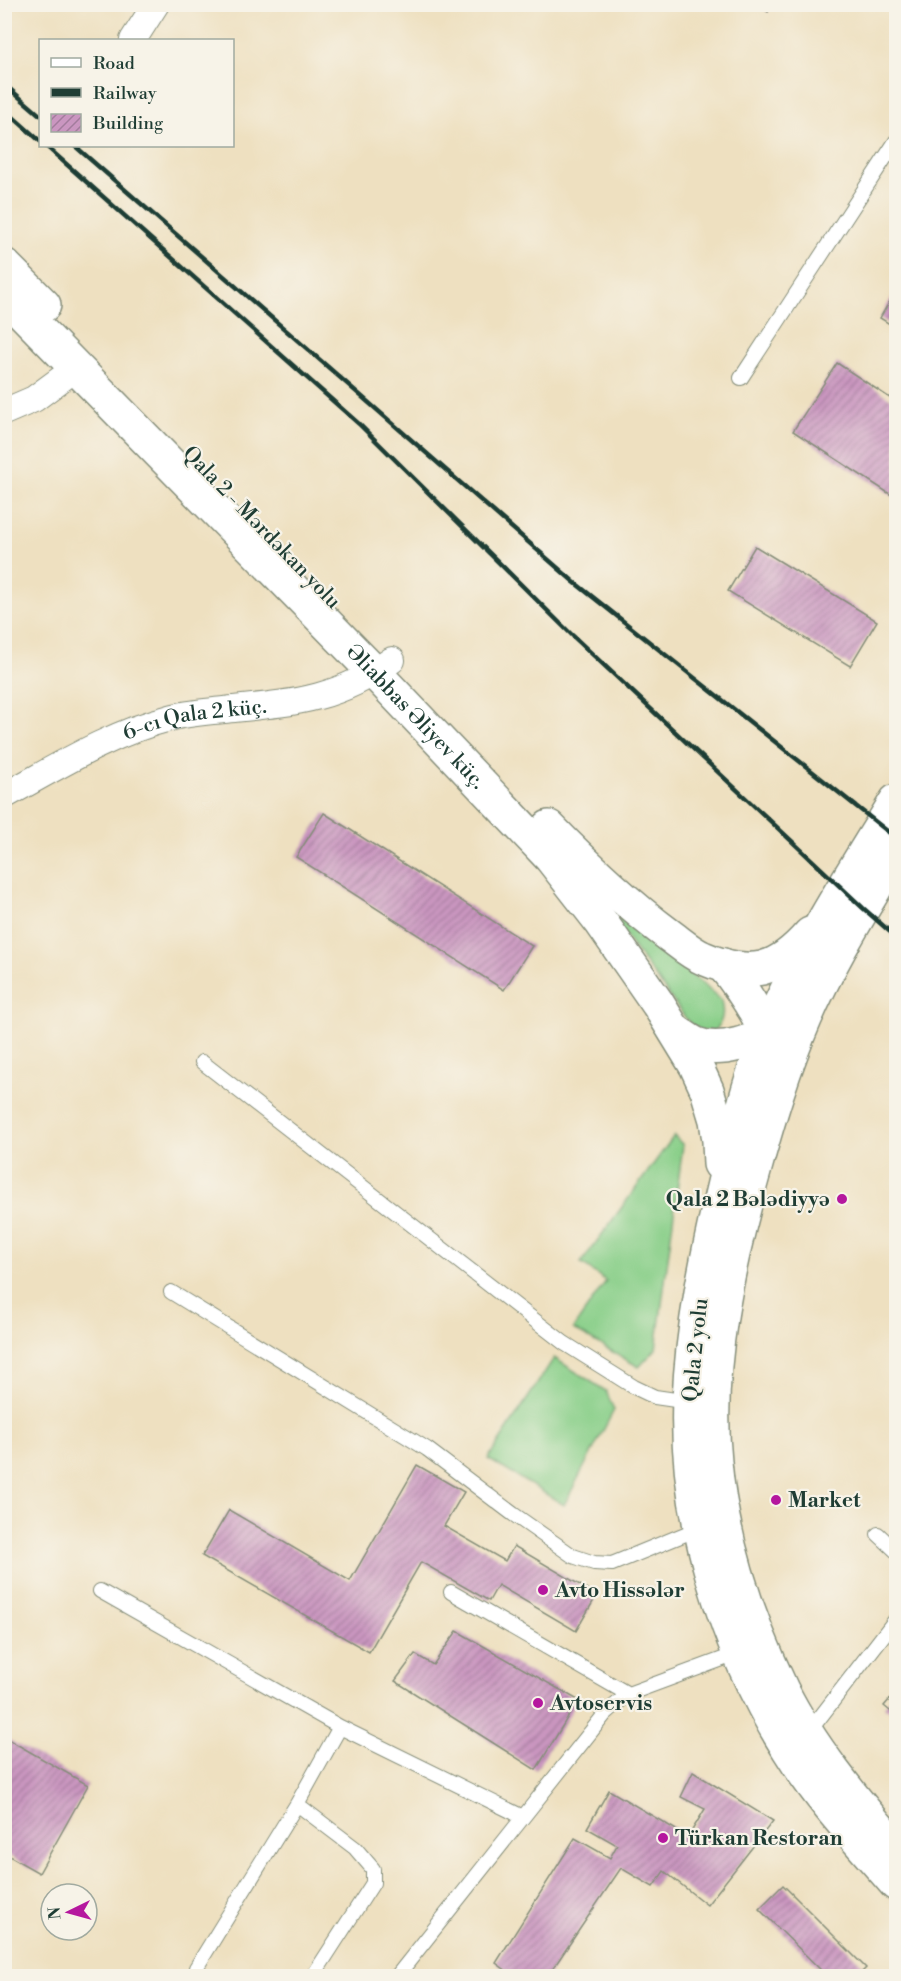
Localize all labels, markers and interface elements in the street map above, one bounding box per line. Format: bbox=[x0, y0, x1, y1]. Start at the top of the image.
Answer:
legend bbox=[39, 39, 234, 147]
text: Road bbox=[93, 52, 136, 75]
text: Railway bbox=[93, 82, 157, 105]
text: Building bbox=[92, 112, 164, 135]
street label: Qala 2 - Mərdəkan yolu bbox=[177, 441, 346, 615]
street label: Əliabbas Əliyev küç. bbox=[340, 639, 491, 795]
street label: 6-cı Qala 2 küç. bbox=[119, 694, 268, 747]
place label: Qala 2 Bələdiyyə bbox=[666, 1187, 830, 1213]
marker: Qala 2 Bələdiyyə bbox=[835, 1192, 849, 1206]
street label: Qala 2 yolu bbox=[678, 1297, 714, 1403]
place label: Market bbox=[788, 1488, 861, 1514]
marker: Market bbox=[769, 1493, 783, 1507]
place label: Avto Hissələr bbox=[554, 1578, 685, 1604]
marker: Avto Hissələr bbox=[536, 1583, 550, 1597]
place label: Avtoservis bbox=[549, 1691, 652, 1717]
marker: Avtoservis bbox=[531, 1696, 545, 1710]
place label: Türkan Restoran bbox=[675, 1826, 843, 1852]
marker: Türkan Restoran bbox=[656, 1831, 670, 1845]
north arrow bbox=[39, 1882, 99, 1942]
text: N bbox=[45, 1906, 66, 1920]

